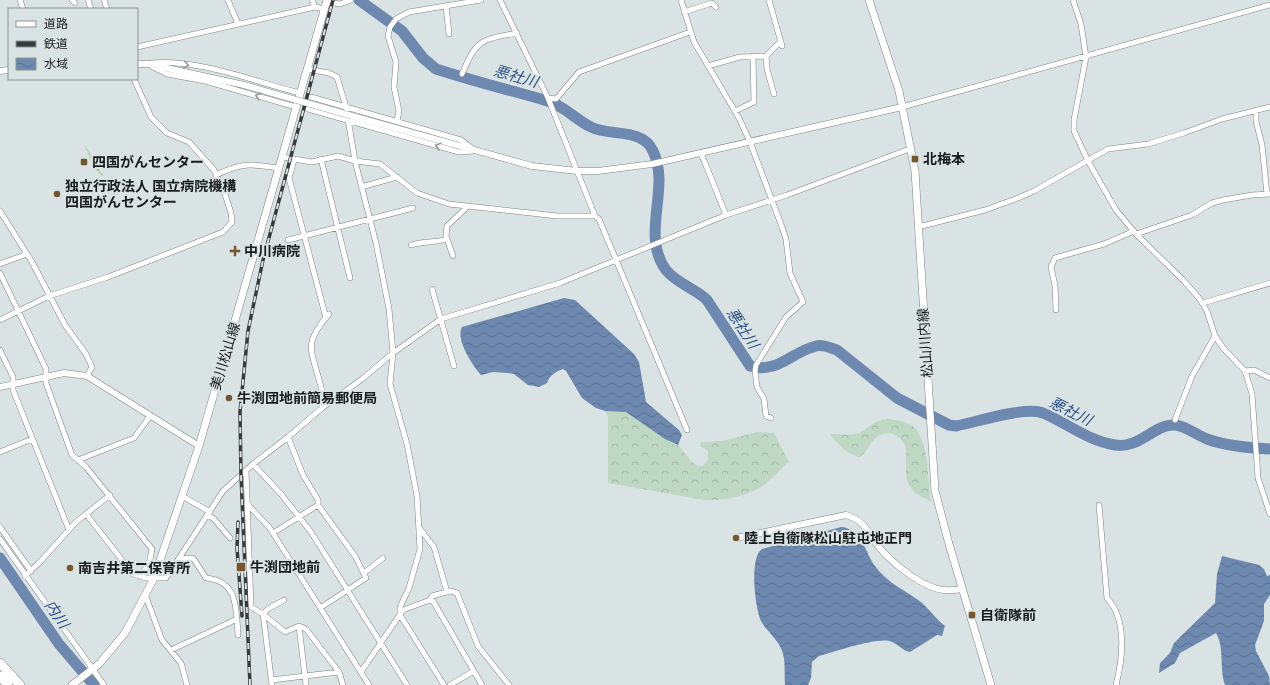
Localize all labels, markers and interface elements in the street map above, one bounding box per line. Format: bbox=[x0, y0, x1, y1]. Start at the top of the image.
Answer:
legend bbox=[8, 8, 138, 80]
text: 道路 bbox=[44, 16, 68, 31]
text: 鉄道 bbox=[44, 36, 68, 51]
text: 水域 bbox=[44, 56, 68, 71]
one-way arrow bbox=[183, 60, 189, 69]
water label: 悪社川 bbox=[492, 61, 542, 92]
one-way arrow bbox=[255, 92, 262, 101]
one-way arrow bbox=[435, 142, 442, 151]
place label: 北梅本 bbox=[923, 150, 965, 168]
place label: 四国がんセンター bbox=[92, 153, 204, 171]
marker: 北梅本 bbox=[910, 154, 920, 164]
marker: 四国がんセンター bbox=[79, 157, 89, 167]
place label: 独立行政法人 国立病院機構 四国がんセンター bbox=[65, 177, 236, 211]
marker: 独立行政法人 国立病院機構 四国がんセンター bbox=[52, 189, 62, 199]
place label: 中川病院 bbox=[244, 242, 300, 260]
marker: 中川病院 bbox=[229, 245, 241, 257]
water label: 悪社川 bbox=[723, 304, 764, 354]
street label: 松山川内線 bbox=[914, 307, 936, 379]
street label: 美川松山線 bbox=[206, 320, 244, 392]
place label: 牛渕団地前簡易郵便局 bbox=[237, 389, 377, 407]
marker: 牛渕団地前簡易郵便局 bbox=[224, 393, 234, 403]
water label: 悪社川 bbox=[1047, 393, 1097, 430]
place label: 陸上自衛隊松山駐屯地正門 bbox=[744, 529, 912, 547]
marker: 陸上自衛隊松山駐屯地正門 bbox=[731, 533, 741, 543]
place label: 牛渕団地前 bbox=[250, 558, 320, 576]
place label: 南吉井第二保育所 bbox=[78, 559, 190, 577]
marker: 牛渕団地前 bbox=[235, 561, 247, 573]
marker: 南吉井第二保育所 bbox=[65, 563, 75, 573]
water label: 内川 bbox=[41, 596, 75, 633]
place label: 自衛隊前 bbox=[980, 606, 1036, 624]
marker: 自衛隊前 bbox=[967, 610, 977, 620]

